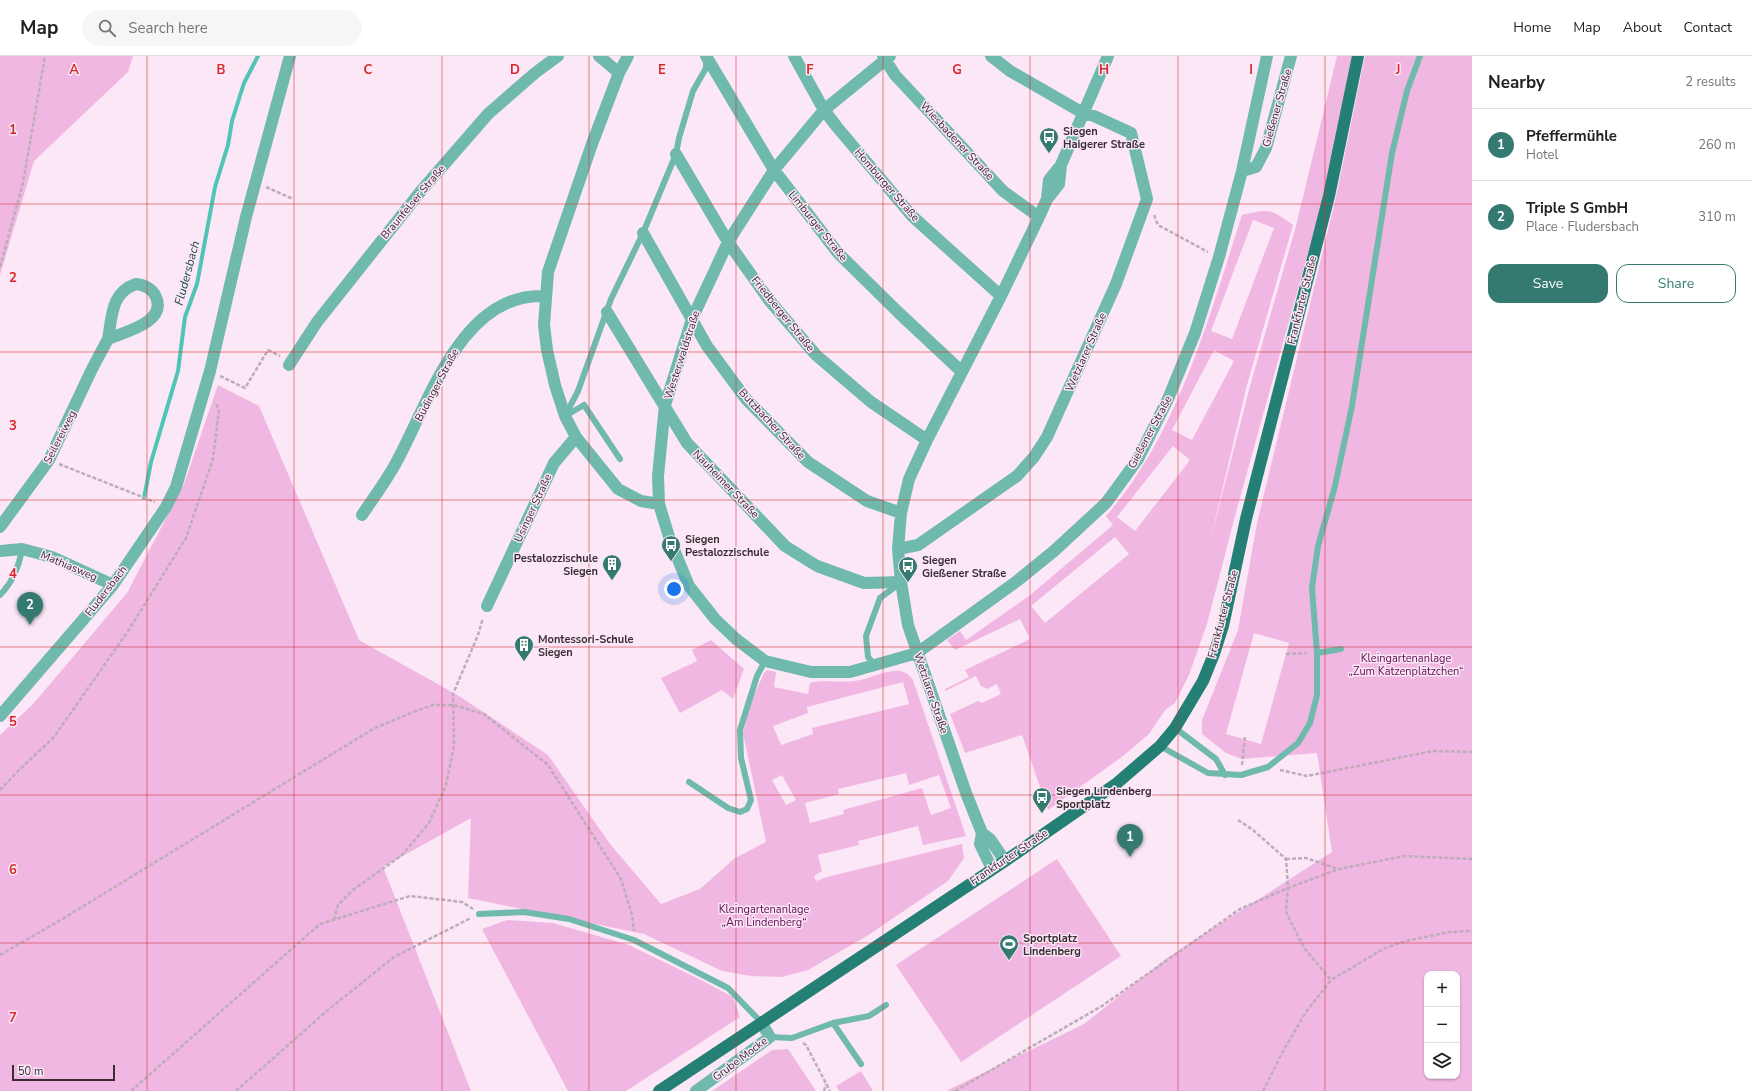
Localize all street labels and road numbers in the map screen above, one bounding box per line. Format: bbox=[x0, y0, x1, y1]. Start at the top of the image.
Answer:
street label: Gießener Straße bbox=[1259, 67, 1295, 149]
street label: Wiesbadener Straße bbox=[917, 99, 997, 184]
street label: Homburger Straße bbox=[851, 145, 923, 225]
street label: Braunfelser Straße bbox=[377, 161, 449, 242]
street label: Limburger Straße bbox=[785, 188, 851, 264]
street label: Frankfurter Straße bbox=[1284, 254, 1320, 346]
street label: Friedberger Straße bbox=[748, 273, 818, 355]
street label: Westerwaldstraße bbox=[661, 309, 703, 401]
street label: Wetzlarer Straße bbox=[1062, 310, 1110, 394]
street label: Büdinger Straße bbox=[411, 346, 463, 424]
street label: Butzbacher Straße bbox=[735, 385, 809, 463]
street label: Gießener Straße bbox=[1124, 393, 1176, 471]
street label: Seilereiweg bbox=[40, 408, 80, 466]
street label: Nauheimer Straße bbox=[689, 447, 763, 522]
street label: Usinger Straße bbox=[511, 471, 556, 545]
street label: Mathiasweg bbox=[38, 547, 100, 585]
street label: Fludersbach bbox=[81, 563, 131, 619]
street label: Frankfurter Straße bbox=[1204, 568, 1242, 660]
street label: Wetzlarer Straße bbox=[910, 650, 952, 736]
street label: Frankfurter Straße bbox=[967, 825, 1051, 889]
street label: Grube Mocke bbox=[710, 1033, 771, 1085]

